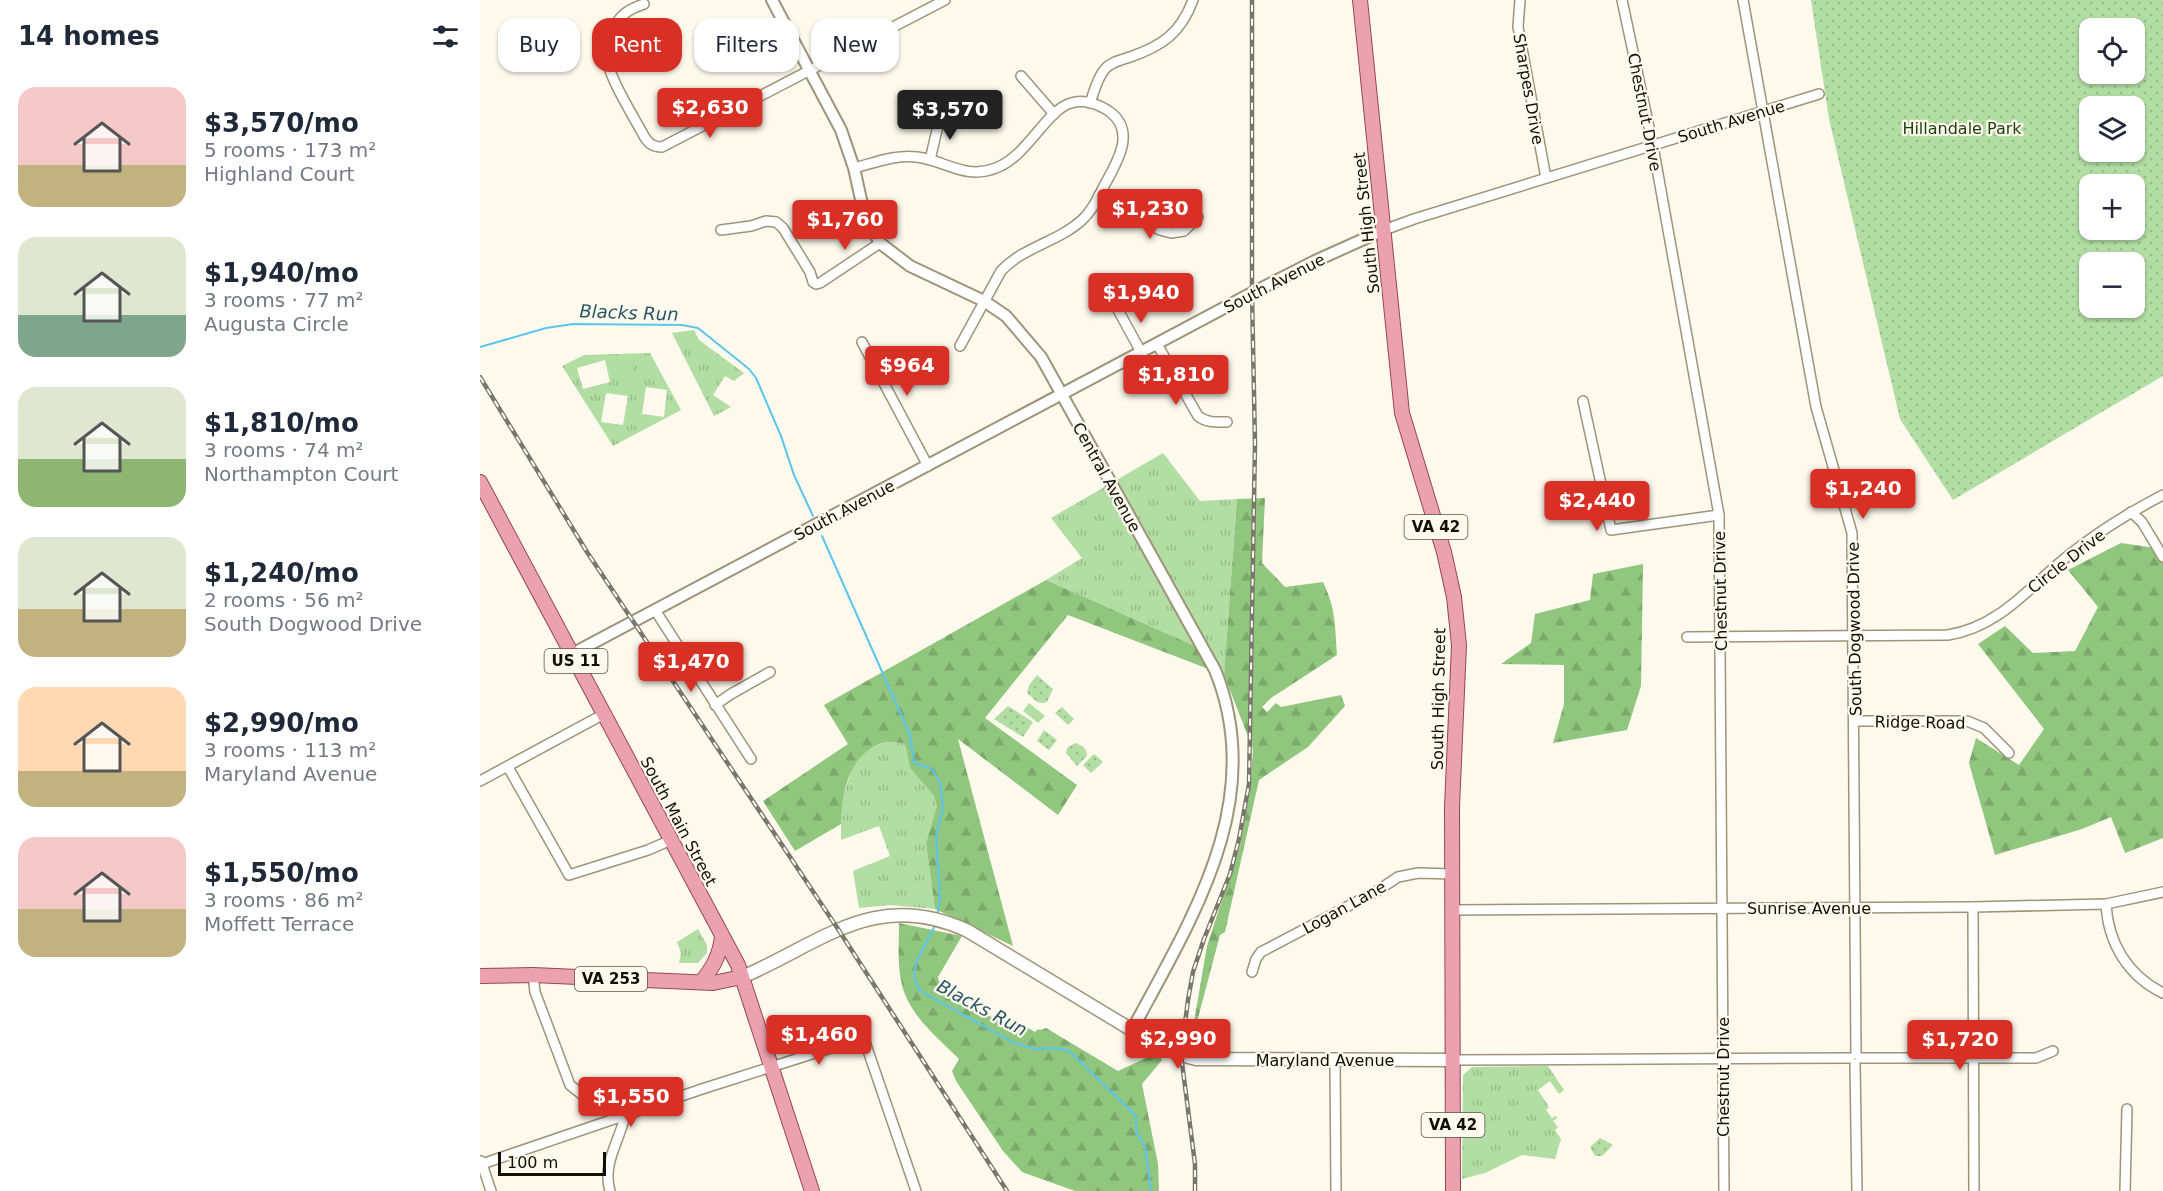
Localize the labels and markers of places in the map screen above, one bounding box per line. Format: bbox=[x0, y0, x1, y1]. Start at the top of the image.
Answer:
pin: $2,630 bbox=[661, 88, 759, 139]
pin: $3,570 bbox=[901, 90, 999, 141]
pin: $1,230 bbox=[1101, 189, 1199, 240]
pin: $1,760 bbox=[796, 200, 894, 251]
pin: $1,940 bbox=[1092, 273, 1190, 324]
pin: $964 bbox=[871, 346, 943, 397]
pin: $1,810 bbox=[1127, 355, 1225, 406]
pin: $1,240 bbox=[1814, 469, 1912, 520]
pin: $2,440 bbox=[1548, 481, 1646, 532]
pin: $1,470 bbox=[642, 642, 740, 693]
pin: $1,460 bbox=[770, 1015, 868, 1066]
pin: $2,990 bbox=[1129, 1019, 1227, 1070]
pin: $1,720 bbox=[1911, 1020, 2009, 1071]
pin: $1,550 bbox=[582, 1077, 680, 1128]

